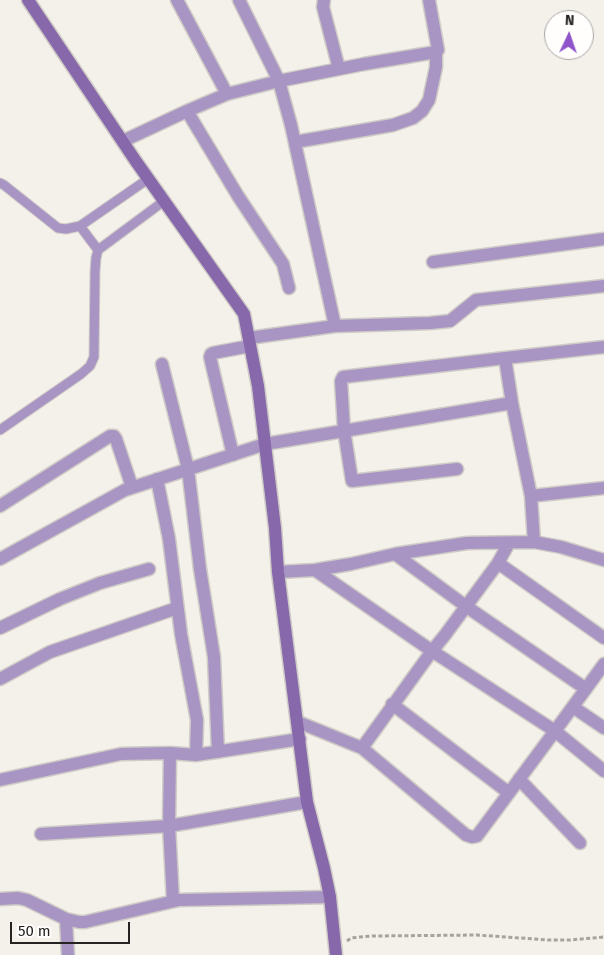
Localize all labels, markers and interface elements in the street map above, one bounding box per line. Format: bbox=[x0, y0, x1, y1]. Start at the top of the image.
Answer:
north arrow bbox=[544, 10, 594, 60]
text: N bbox=[565, 12, 575, 29]
scale bar bbox=[12, 912, 132, 944]
text: 50 m bbox=[18, 922, 51, 940]

